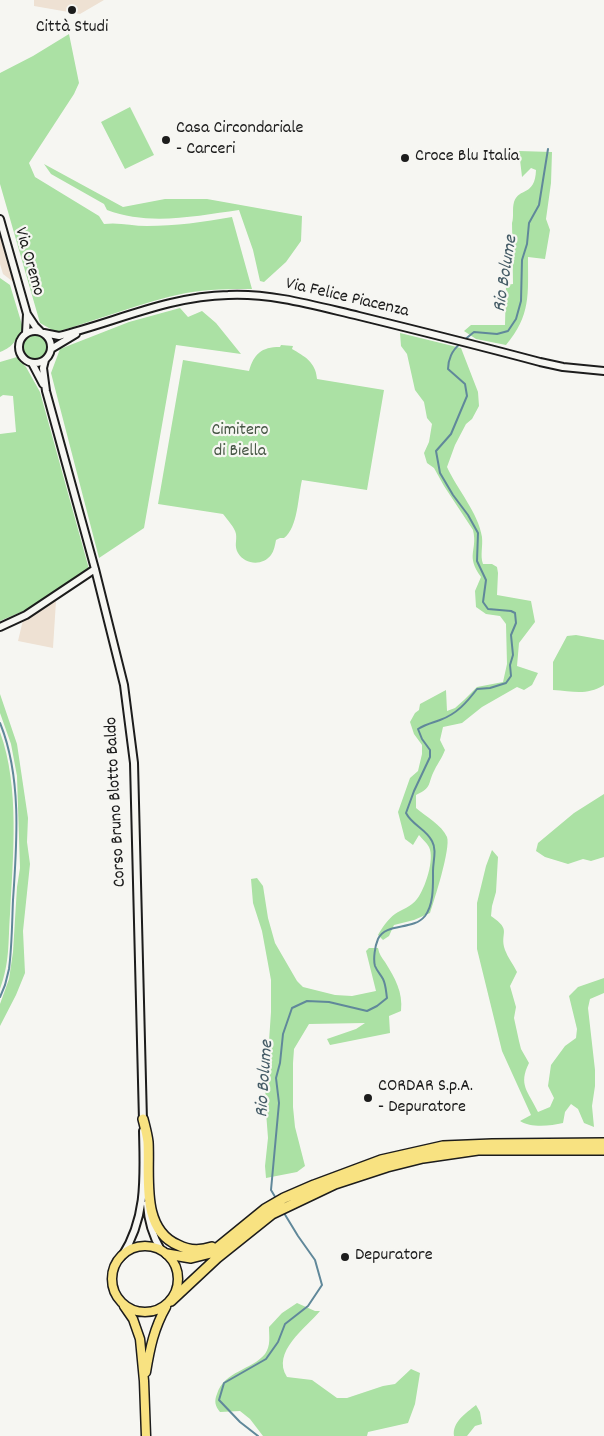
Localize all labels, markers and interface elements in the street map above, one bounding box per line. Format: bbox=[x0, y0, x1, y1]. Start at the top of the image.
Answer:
marker: Città Studi bbox=[66, 4, 78, 16]
place label: Città Studi bbox=[36, 18, 108, 40]
place label: Casa Circondariale - Carceri bbox=[176, 119, 303, 162]
marker: Casa Circondariale - Carceri bbox=[160, 134, 172, 146]
place label: Croce Blu Italia bbox=[415, 147, 519, 169]
marker: Croce Blu Italia bbox=[399, 152, 411, 164]
street label: Via Oremo bbox=[8, 225, 48, 299]
water label: Rio Bolume bbox=[490, 234, 524, 314]
street label: Via Felice Piacenza bbox=[283, 274, 411, 324]
park label: Cimitero di Biella bbox=[211, 421, 269, 464]
street label: Corso Bruno Blotto Baldo bbox=[102, 716, 132, 888]
water label: Rio Bolume bbox=[252, 1040, 280, 1118]
place label: CORDAR S.p.A. - Depuratore bbox=[378, 1077, 473, 1120]
marker: CORDAR S.p.A. - Depuratore bbox=[362, 1092, 374, 1104]
place label: Depuratore bbox=[355, 1246, 433, 1268]
marker: Depuratore bbox=[339, 1251, 351, 1263]

